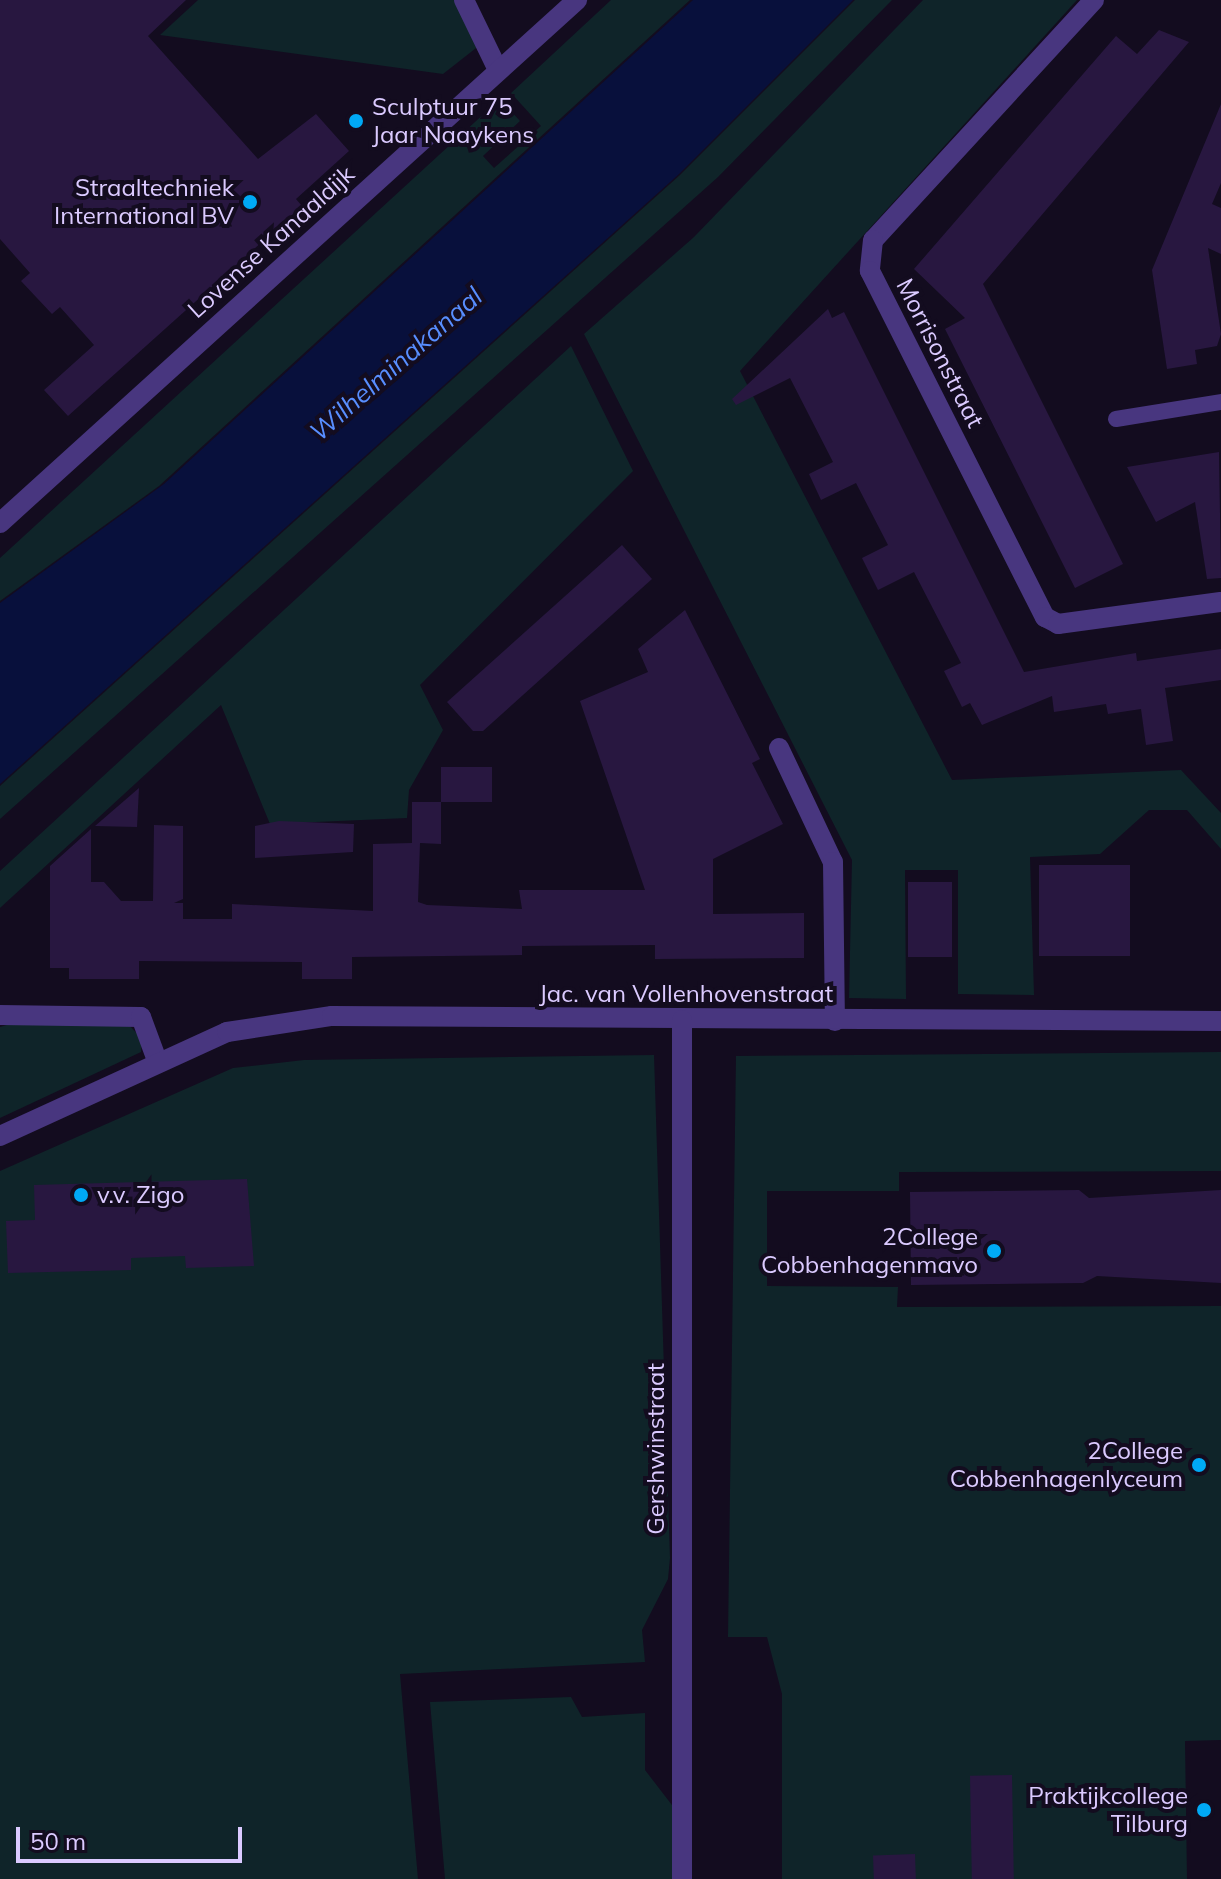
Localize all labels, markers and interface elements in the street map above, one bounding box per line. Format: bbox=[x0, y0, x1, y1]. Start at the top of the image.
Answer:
place label: Sculptuur 75 Jaar Naaykens bbox=[372, 93, 534, 149]
marker: Sculptuur 75 Jaar Naaykens bbox=[347, 112, 365, 130]
street label: Lovense Kanaaldijk bbox=[182, 160, 360, 324]
place label: Straaltechniek International BV bbox=[54, 174, 234, 230]
marker: Straaltechniek International BV bbox=[241, 193, 259, 211]
street label: Morrisonstraat bbox=[890, 274, 990, 432]
water label: Wilhelminakanaal bbox=[303, 281, 489, 447]
street label: Jac. van Vollenhovenstraat bbox=[539, 980, 833, 1008]
place label: v.v. Zigo bbox=[97, 1181, 184, 1209]
marker: v.v. Zigo bbox=[72, 1186, 90, 1204]
place label: 2College Cobbenhagenmavo bbox=[761, 1223, 978, 1279]
marker: 2College Cobbenhagenmavo bbox=[985, 1242, 1003, 1260]
street label: Gershwinstraat bbox=[642, 1363, 670, 1535]
place label: 2College Cobbenhagenlyceum bbox=[950, 1437, 1183, 1493]
marker: 2College Cobbenhagenlyceum bbox=[1190, 1456, 1208, 1474]
place label: Praktijkcollege Tilburg bbox=[1028, 1782, 1188, 1838]
marker: Praktijkcollege Tilburg bbox=[1195, 1801, 1213, 1819]
scale bar bbox=[20, 1811, 246, 1861]
text: 50 m bbox=[30, 1826, 86, 1856]

